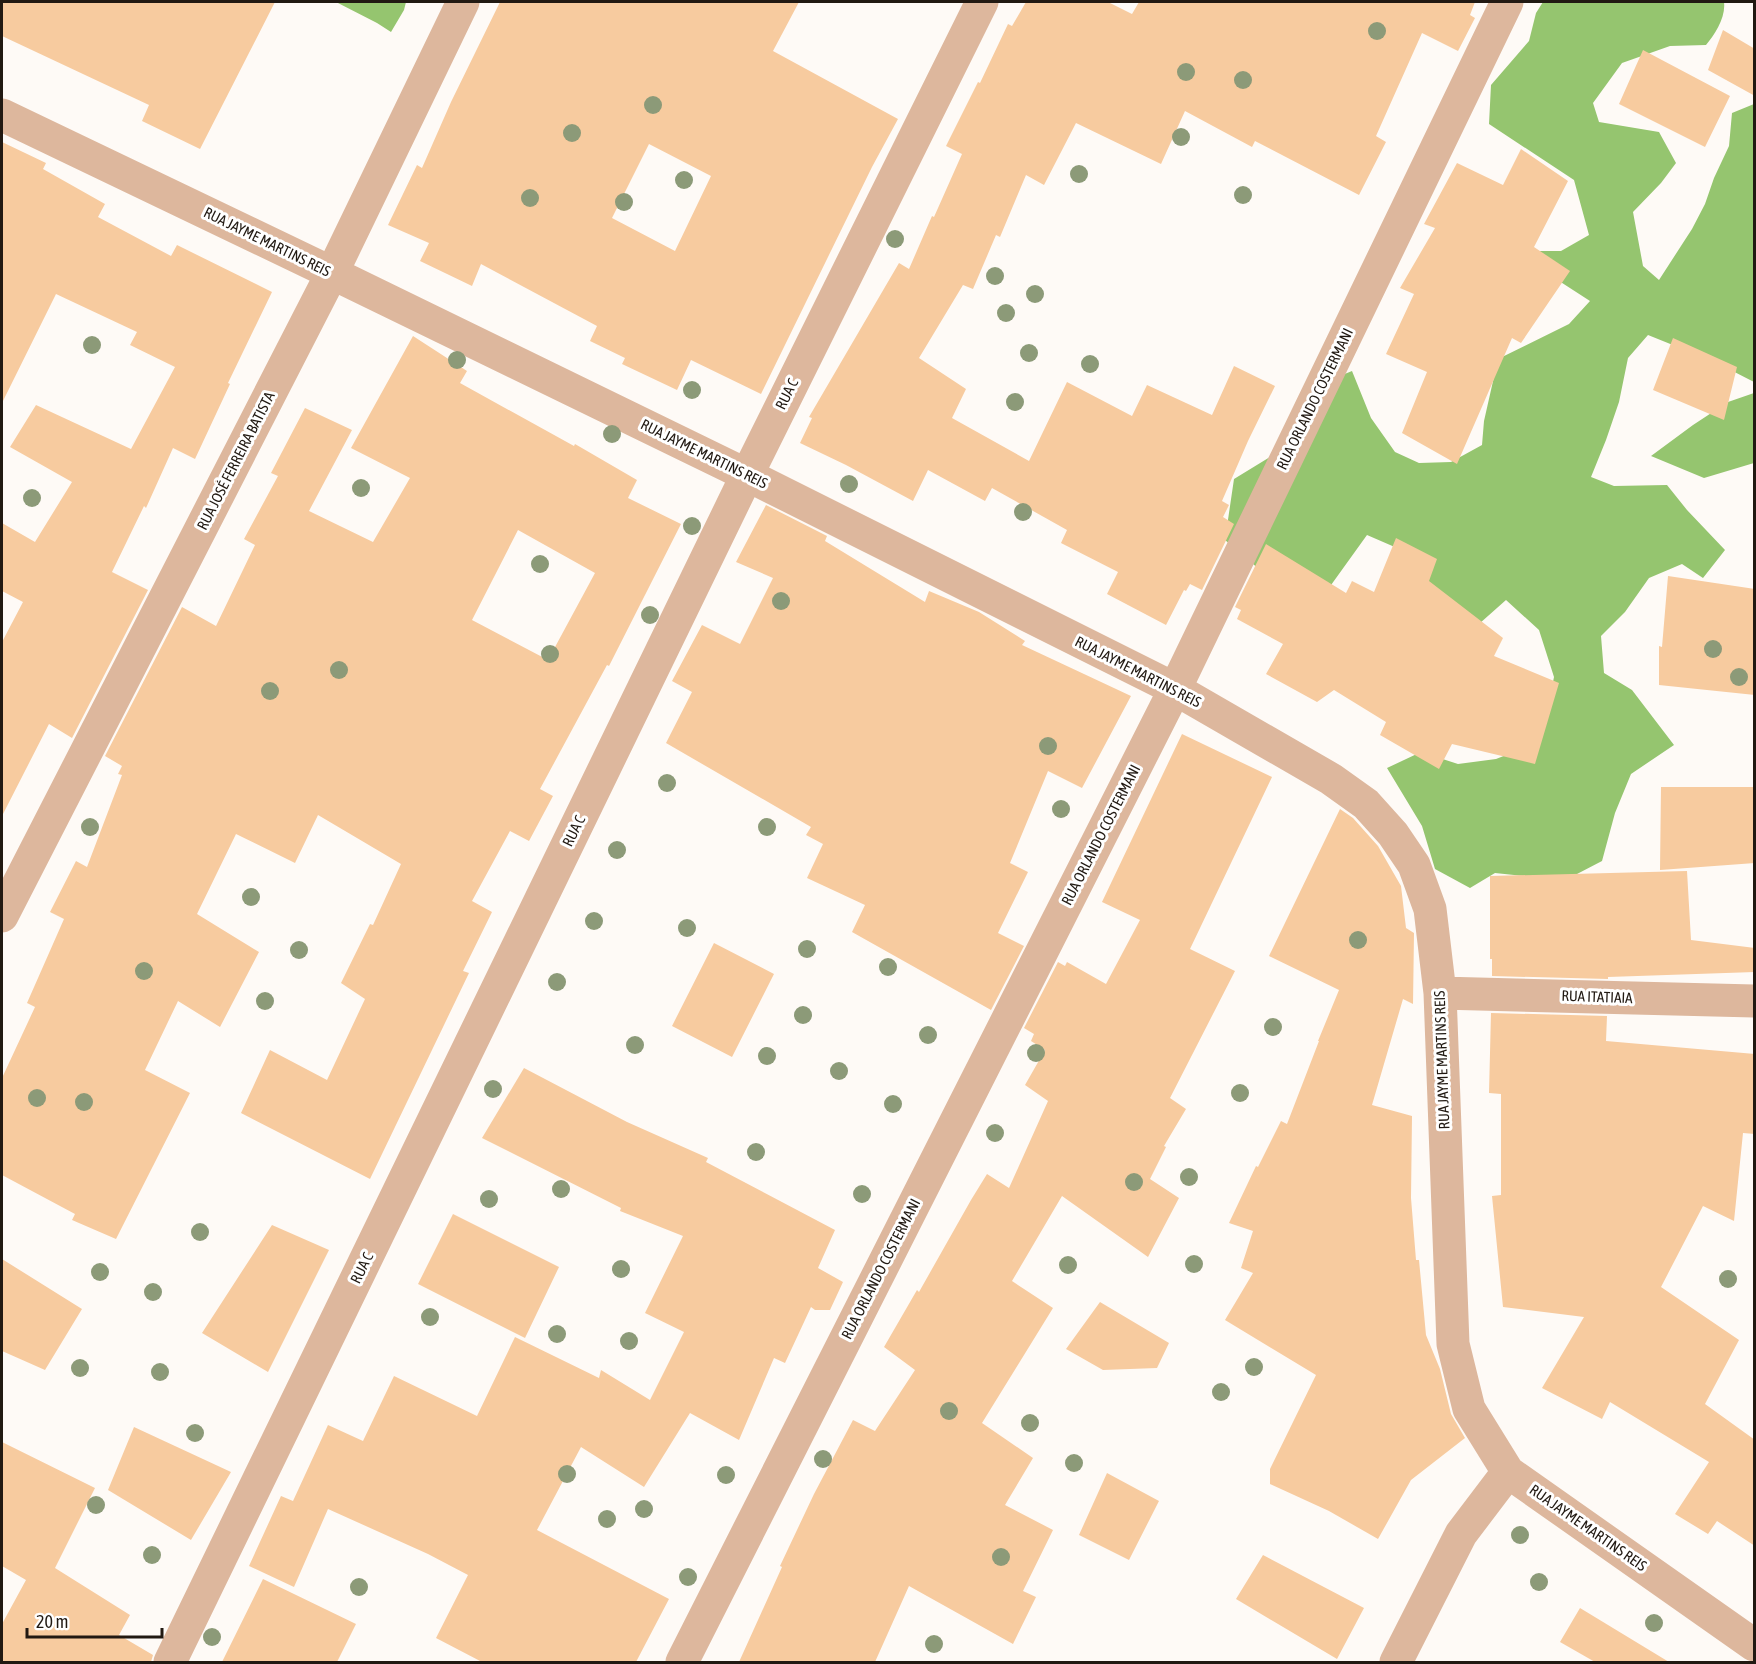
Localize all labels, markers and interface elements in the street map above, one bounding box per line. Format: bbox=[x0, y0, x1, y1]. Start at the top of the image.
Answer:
street label: RUA JAYME MARTINS REIS bbox=[201, 203, 333, 280]
street label: RUA ORLANDO COSTERMANI bbox=[1273, 325, 1356, 472]
street label: RUA C bbox=[772, 375, 801, 412]
street label: RUA JOSÉ FERREIRA BATISTA bbox=[193, 388, 278, 533]
street label: RUA JAYME MARTINS REIS bbox=[638, 415, 770, 492]
street label: RUA JAYME MARTINS REIS bbox=[1073, 632, 1204, 711]
street label: RUA ORLANDO COSTERMANI bbox=[1058, 762, 1143, 908]
street label: RUA C bbox=[559, 812, 588, 849]
street label: RUA ITATIAIA bbox=[1561, 987, 1634, 1006]
street label: RUA JAYME MARTINS REIS bbox=[1431, 990, 1452, 1130]
street label: RUA ORLANDO COSTERMANI bbox=[838, 1196, 923, 1342]
street label: RUA C bbox=[347, 1249, 376, 1286]
street label: RUA JAYME MARTINS REIS bbox=[1527, 1481, 1650, 1574]
scale bar bbox=[27, 1601, 162, 1639]
text: 20 m bbox=[36, 1611, 68, 1632]

